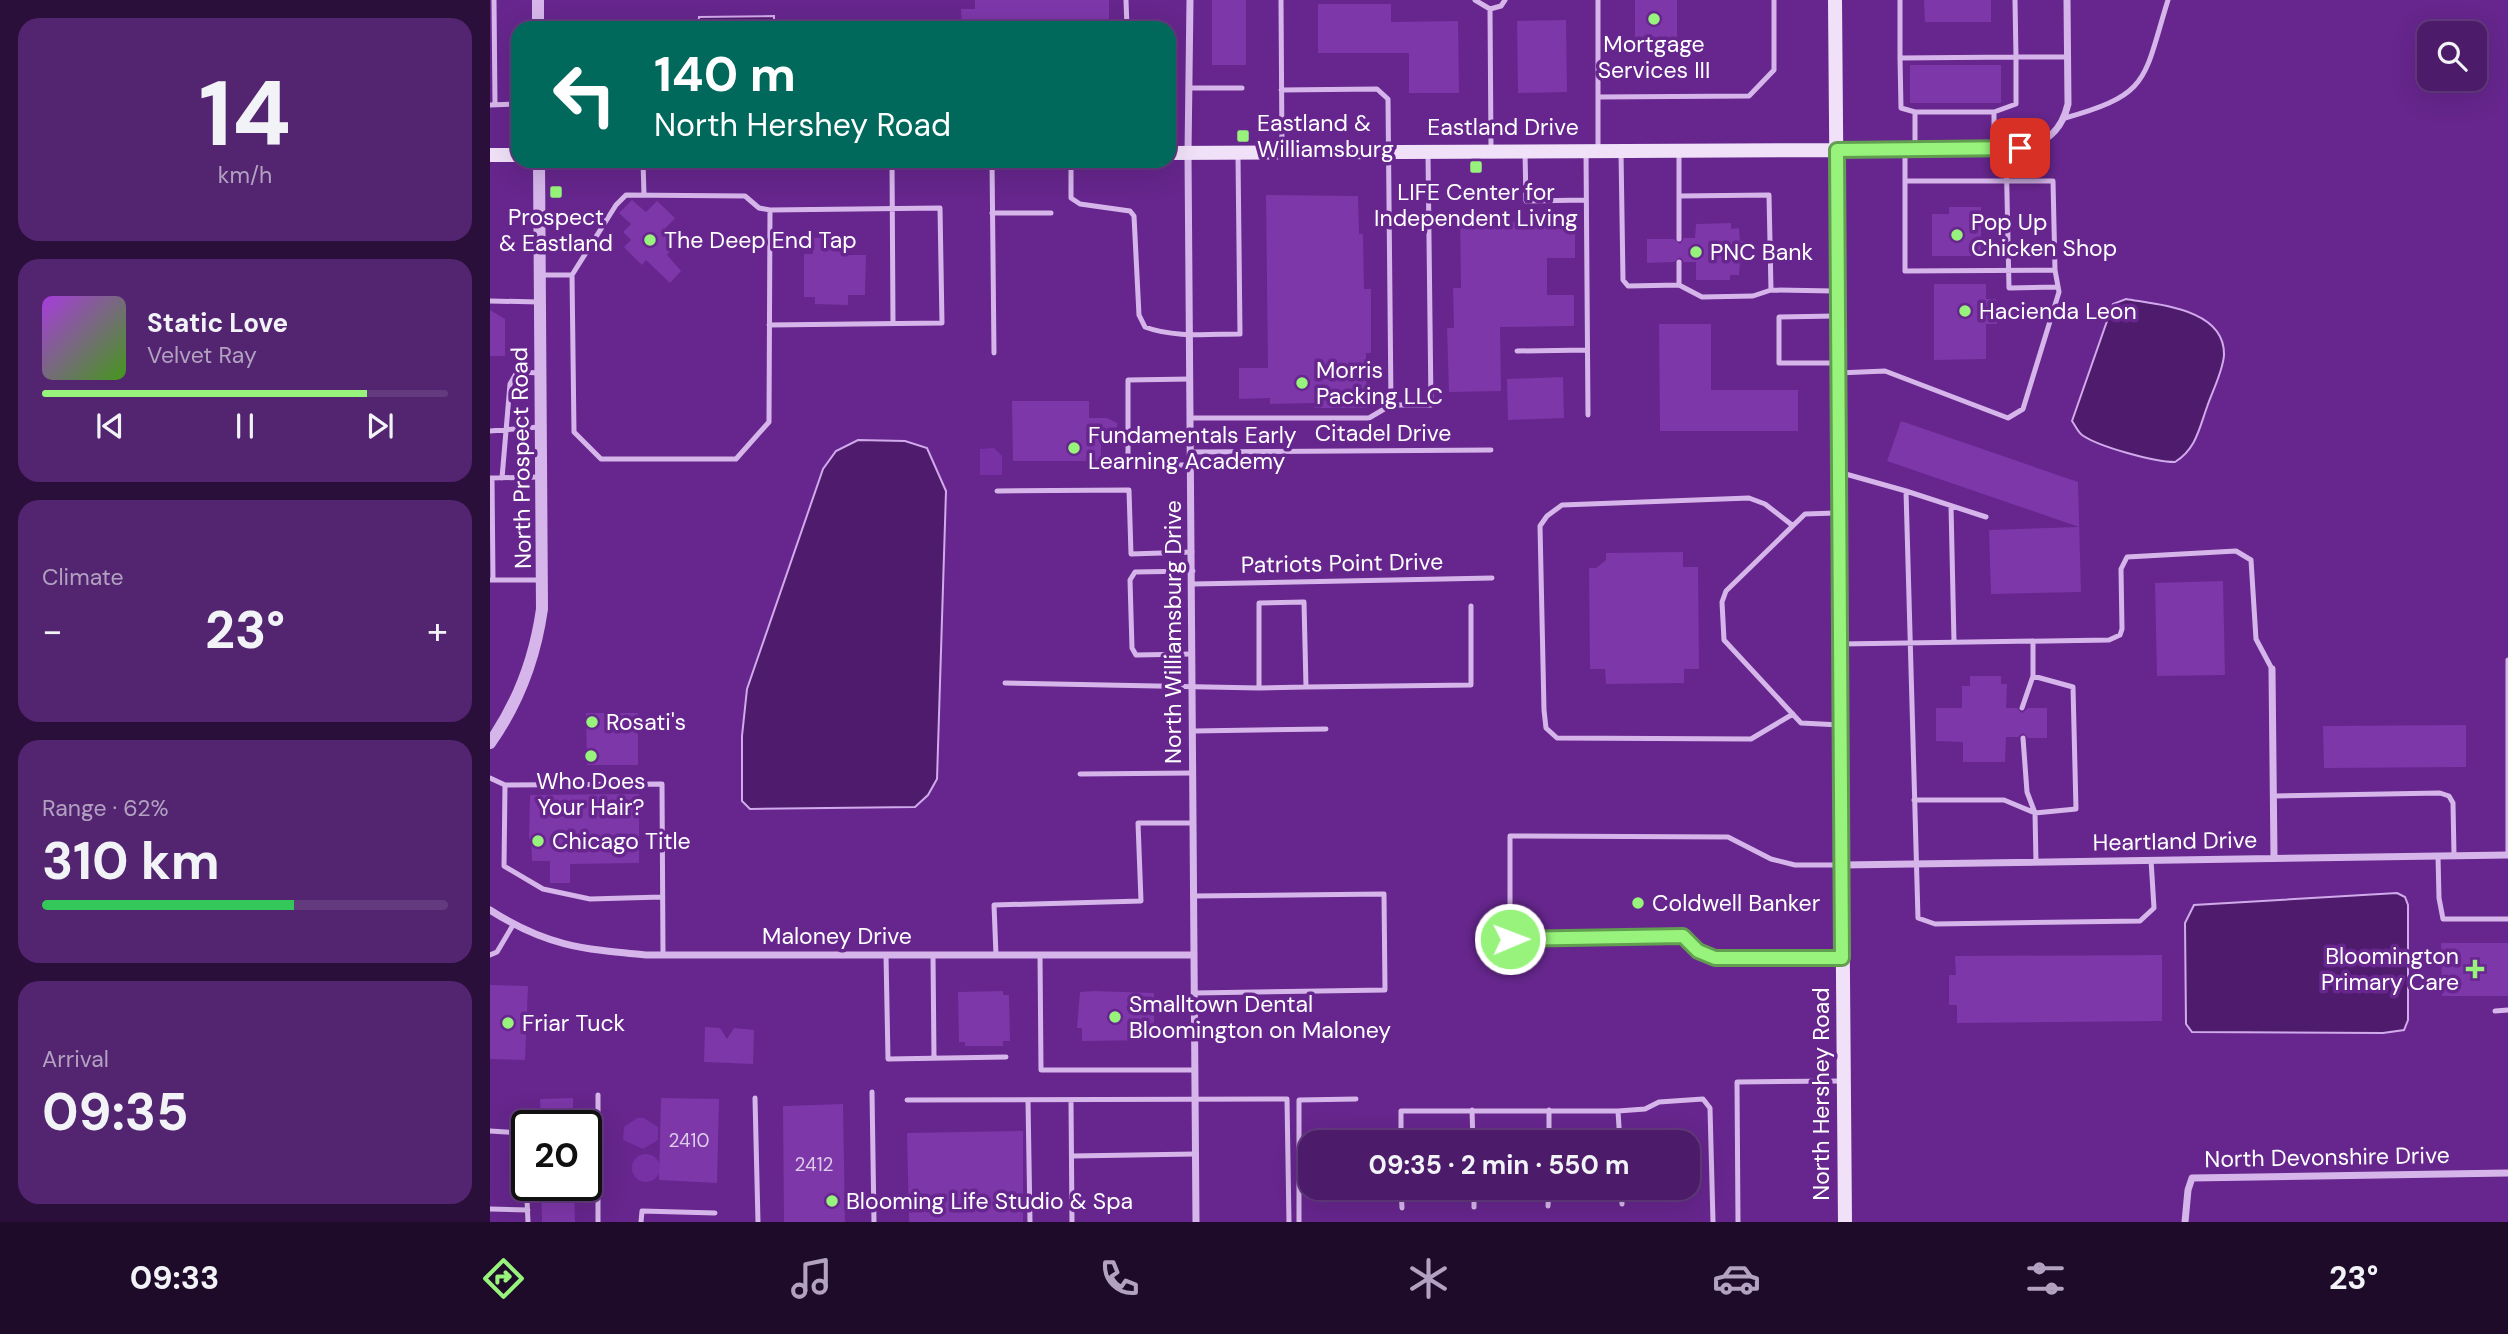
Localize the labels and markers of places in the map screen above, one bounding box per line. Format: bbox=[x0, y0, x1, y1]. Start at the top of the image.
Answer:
marker: Mortgage Services III bbox=[1646, 11, 1662, 27]
place label: Mortgage Services III bbox=[1598, 29, 1710, 85]
place label: Eastland & Williamsburg bbox=[1257, 108, 1394, 164]
pin bbox=[1990, 118, 2050, 178]
marker: Eastland & Williamsburg bbox=[1235, 128, 1251, 144]
marker: LIFE Center for Independent Living bbox=[1468, 159, 1484, 175]
place label: LIFE Center for Independent Living bbox=[1374, 177, 1578, 233]
marker: Prospect & Eastland bbox=[548, 184, 564, 200]
place label: Prospect & Eastland bbox=[499, 202, 613, 258]
place label: Pop Up Chicken Shop bbox=[1971, 207, 2117, 263]
place label: The Deep End Tap bbox=[664, 225, 857, 255]
marker: Pop Up Chicken Shop bbox=[1949, 227, 1965, 243]
marker: The Deep End Tap bbox=[642, 232, 658, 248]
place label: PNC Bank bbox=[1710, 237, 1813, 267]
marker: PNC Bank bbox=[1688, 244, 1704, 260]
place label: Hacienda Leon bbox=[1979, 296, 2137, 326]
marker: Hacienda Leon bbox=[1957, 303, 1973, 319]
place label: Morris Packing LLC bbox=[1316, 355, 1443, 411]
marker: Morris Packing LLC bbox=[1294, 375, 1310, 391]
place label: Fundamentals Early Learning Academy bbox=[1088, 420, 1297, 476]
marker: Fundamentals Early Learning Academy bbox=[1066, 440, 1082, 456]
place label: Rosati's bbox=[606, 707, 686, 737]
marker: Rosati's bbox=[584, 714, 600, 730]
marker: Who Does Your Hair? bbox=[583, 748, 599, 764]
place label: Who Does Your Hair? bbox=[536, 766, 646, 822]
place label: Chicago Title bbox=[552, 826, 691, 856]
marker: Chicago Title bbox=[530, 833, 546, 849]
place label: Coldwell Banker bbox=[1652, 888, 1820, 918]
marker: Coldwell Banker bbox=[1630, 895, 1646, 911]
place label: Bloomington Primary Care bbox=[2321, 941, 2459, 997]
marker: Bloomington Primary Care bbox=[2465, 959, 2485, 979]
place label: Smalltown Dental Bloomington on Maloney bbox=[1129, 989, 1391, 1045]
place label: Friar Tuck bbox=[522, 1008, 626, 1038]
marker: Smalltown Dental Bloomington on Maloney bbox=[1107, 1009, 1123, 1025]
marker: Friar Tuck bbox=[500, 1015, 516, 1031]
place label: Blooming Life Studio & Spa bbox=[846, 1186, 1133, 1216]
marker: Blooming Life Studio & Spa bbox=[824, 1193, 840, 1209]

